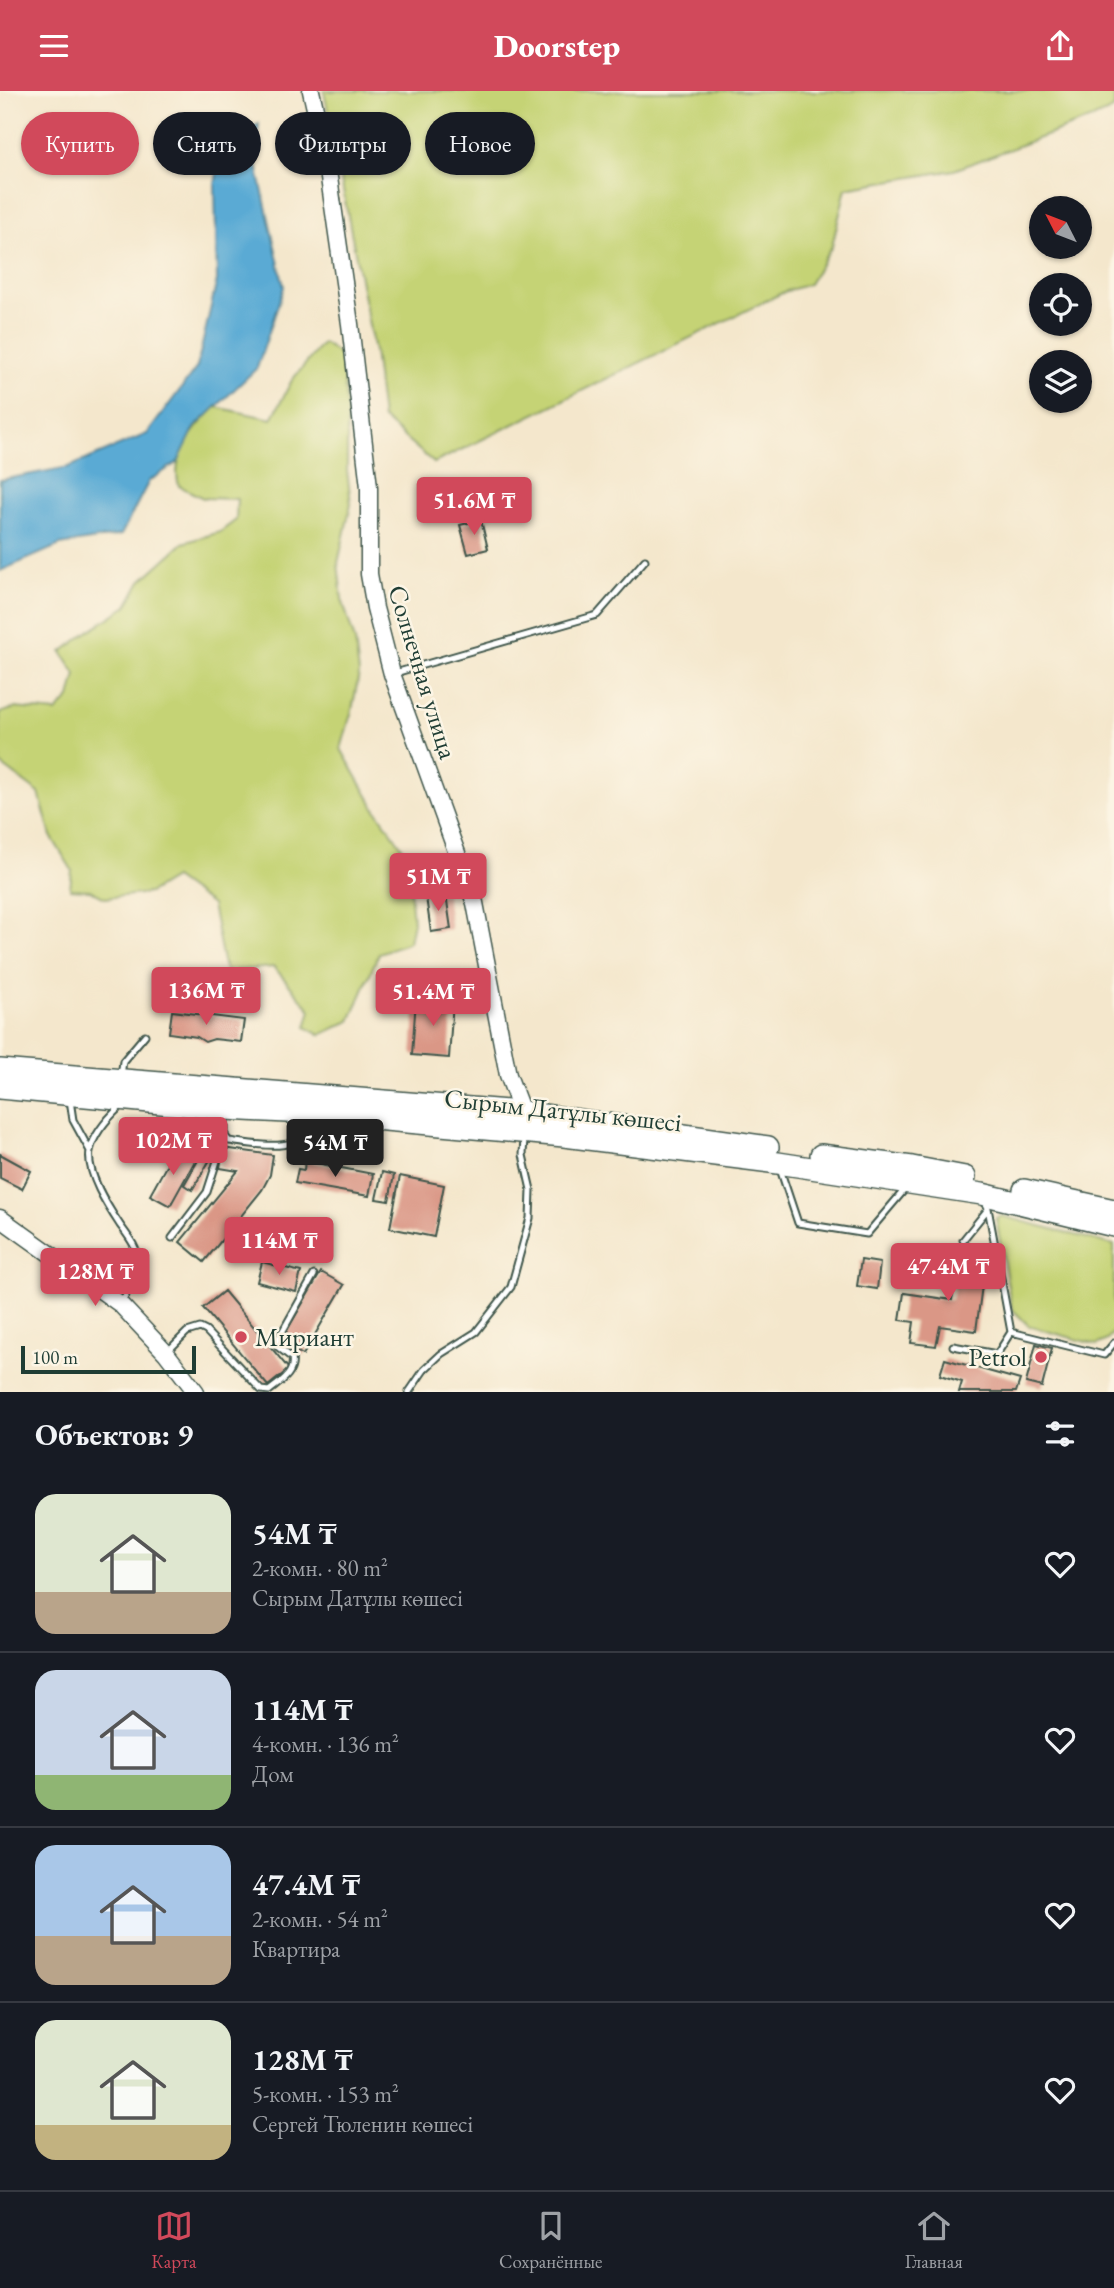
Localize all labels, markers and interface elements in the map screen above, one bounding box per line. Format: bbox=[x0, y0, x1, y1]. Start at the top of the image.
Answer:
text: Doorstep bbox=[494, 25, 620, 67]
icon: menu bbox=[35, 27, 73, 65]
icon: share bbox=[1041, 27, 1079, 65]
chip: Купить bbox=[21, 112, 139, 175]
chip: Снять bbox=[153, 112, 261, 175]
chip: Фильтры bbox=[275, 112, 411, 175]
chip: Новое bbox=[425, 112, 535, 175]
north arrow bbox=[1029, 196, 1092, 259]
map controls bbox=[1029, 196, 1092, 413]
button: locate bbox=[1029, 273, 1092, 336]
button: layers bbox=[1029, 350, 1092, 413]
pin: 51.6M ₸ bbox=[409, 477, 539, 537]
text: 51.6M ₸ bbox=[433, 485, 515, 515]
street label: Солнечная улица bbox=[380, 581, 466, 764]
pin: 51M ₸ bbox=[389, 853, 487, 913]
text: 51M ₸ bbox=[406, 861, 470, 891]
pin: 136M ₸ bbox=[149, 967, 263, 1027]
pin: 51.4M ₸ bbox=[368, 969, 498, 1028]
text: 136M ₸ bbox=[167, 975, 245, 1005]
text: 51.4M ₸ bbox=[392, 976, 474, 1006]
street label: Сырым Датұлы көшесі bbox=[443, 1081, 683, 1139]
pin: 102M ₸ bbox=[116, 1117, 230, 1177]
pin: 54M ₸ bbox=[286, 1119, 384, 1179]
text: 102M ₸ bbox=[134, 1125, 212, 1155]
text: 54M ₸ bbox=[303, 1127, 367, 1157]
pin: 114M ₸ bbox=[222, 1217, 336, 1277]
text: 114M ₸ bbox=[240, 1225, 318, 1255]
pin: 47.4M ₸ bbox=[883, 1243, 1013, 1303]
pin: 128M ₸ bbox=[38, 1249, 152, 1308]
text: 47.4M ₸ bbox=[907, 1251, 989, 1281]
text: 128M ₸ bbox=[56, 1256, 134, 1286]
place label: Мириант bbox=[255, 1320, 354, 1354]
marker: Мириант bbox=[233, 1329, 249, 1345]
place label: Petrol bbox=[968, 1340, 1027, 1374]
scale bar bbox=[21, 1343, 196, 1375]
text: 100 m bbox=[32, 1345, 78, 1370]
marker: Petrol bbox=[1033, 1349, 1049, 1365]
text: Объектов: 9 bbox=[35, 1415, 193, 1454]
icon: filters bbox=[1041, 1415, 1079, 1453]
text: 54M ₸ bbox=[252, 1514, 337, 1553]
icon: home bbox=[91, 1522, 175, 1606]
icon: heart bbox=[1041, 1545, 1079, 1583]
text: 2-комн. · 80 m² bbox=[252, 1553, 388, 1583]
text: Сырым Датұлы көшесі bbox=[252, 1583, 463, 1613]
text: 114M ₸ bbox=[252, 1690, 352, 1729]
icon: home bbox=[91, 1698, 175, 1782]
icon: heart bbox=[1041, 1721, 1079, 1759]
text: 4-комн. · 136 m² bbox=[252, 1729, 399, 1759]
text: Дом bbox=[252, 1759, 294, 1789]
text: 47.4M ₸ bbox=[252, 1865, 360, 1904]
icon: home bbox=[91, 1873, 175, 1957]
icon: heart bbox=[1041, 1896, 1079, 1934]
text: 2-комн. · 54 m² bbox=[252, 1904, 388, 1934]
text: Квартира bbox=[252, 1934, 340, 1964]
text: 128M ₸ bbox=[252, 2040, 352, 2079]
icon: home bbox=[91, 2048, 175, 2132]
icon: heart bbox=[1041, 2071, 1079, 2109]
text: 5-комн. · 153 m² bbox=[252, 2079, 399, 2109]
text: Сергей Тюленин көшесі bbox=[252, 2109, 473, 2139]
tab: Карта bbox=[151, 2207, 197, 2274]
tab: Сохранённые bbox=[499, 2207, 603, 2274]
tab: Главная bbox=[905, 2207, 963, 2274]

